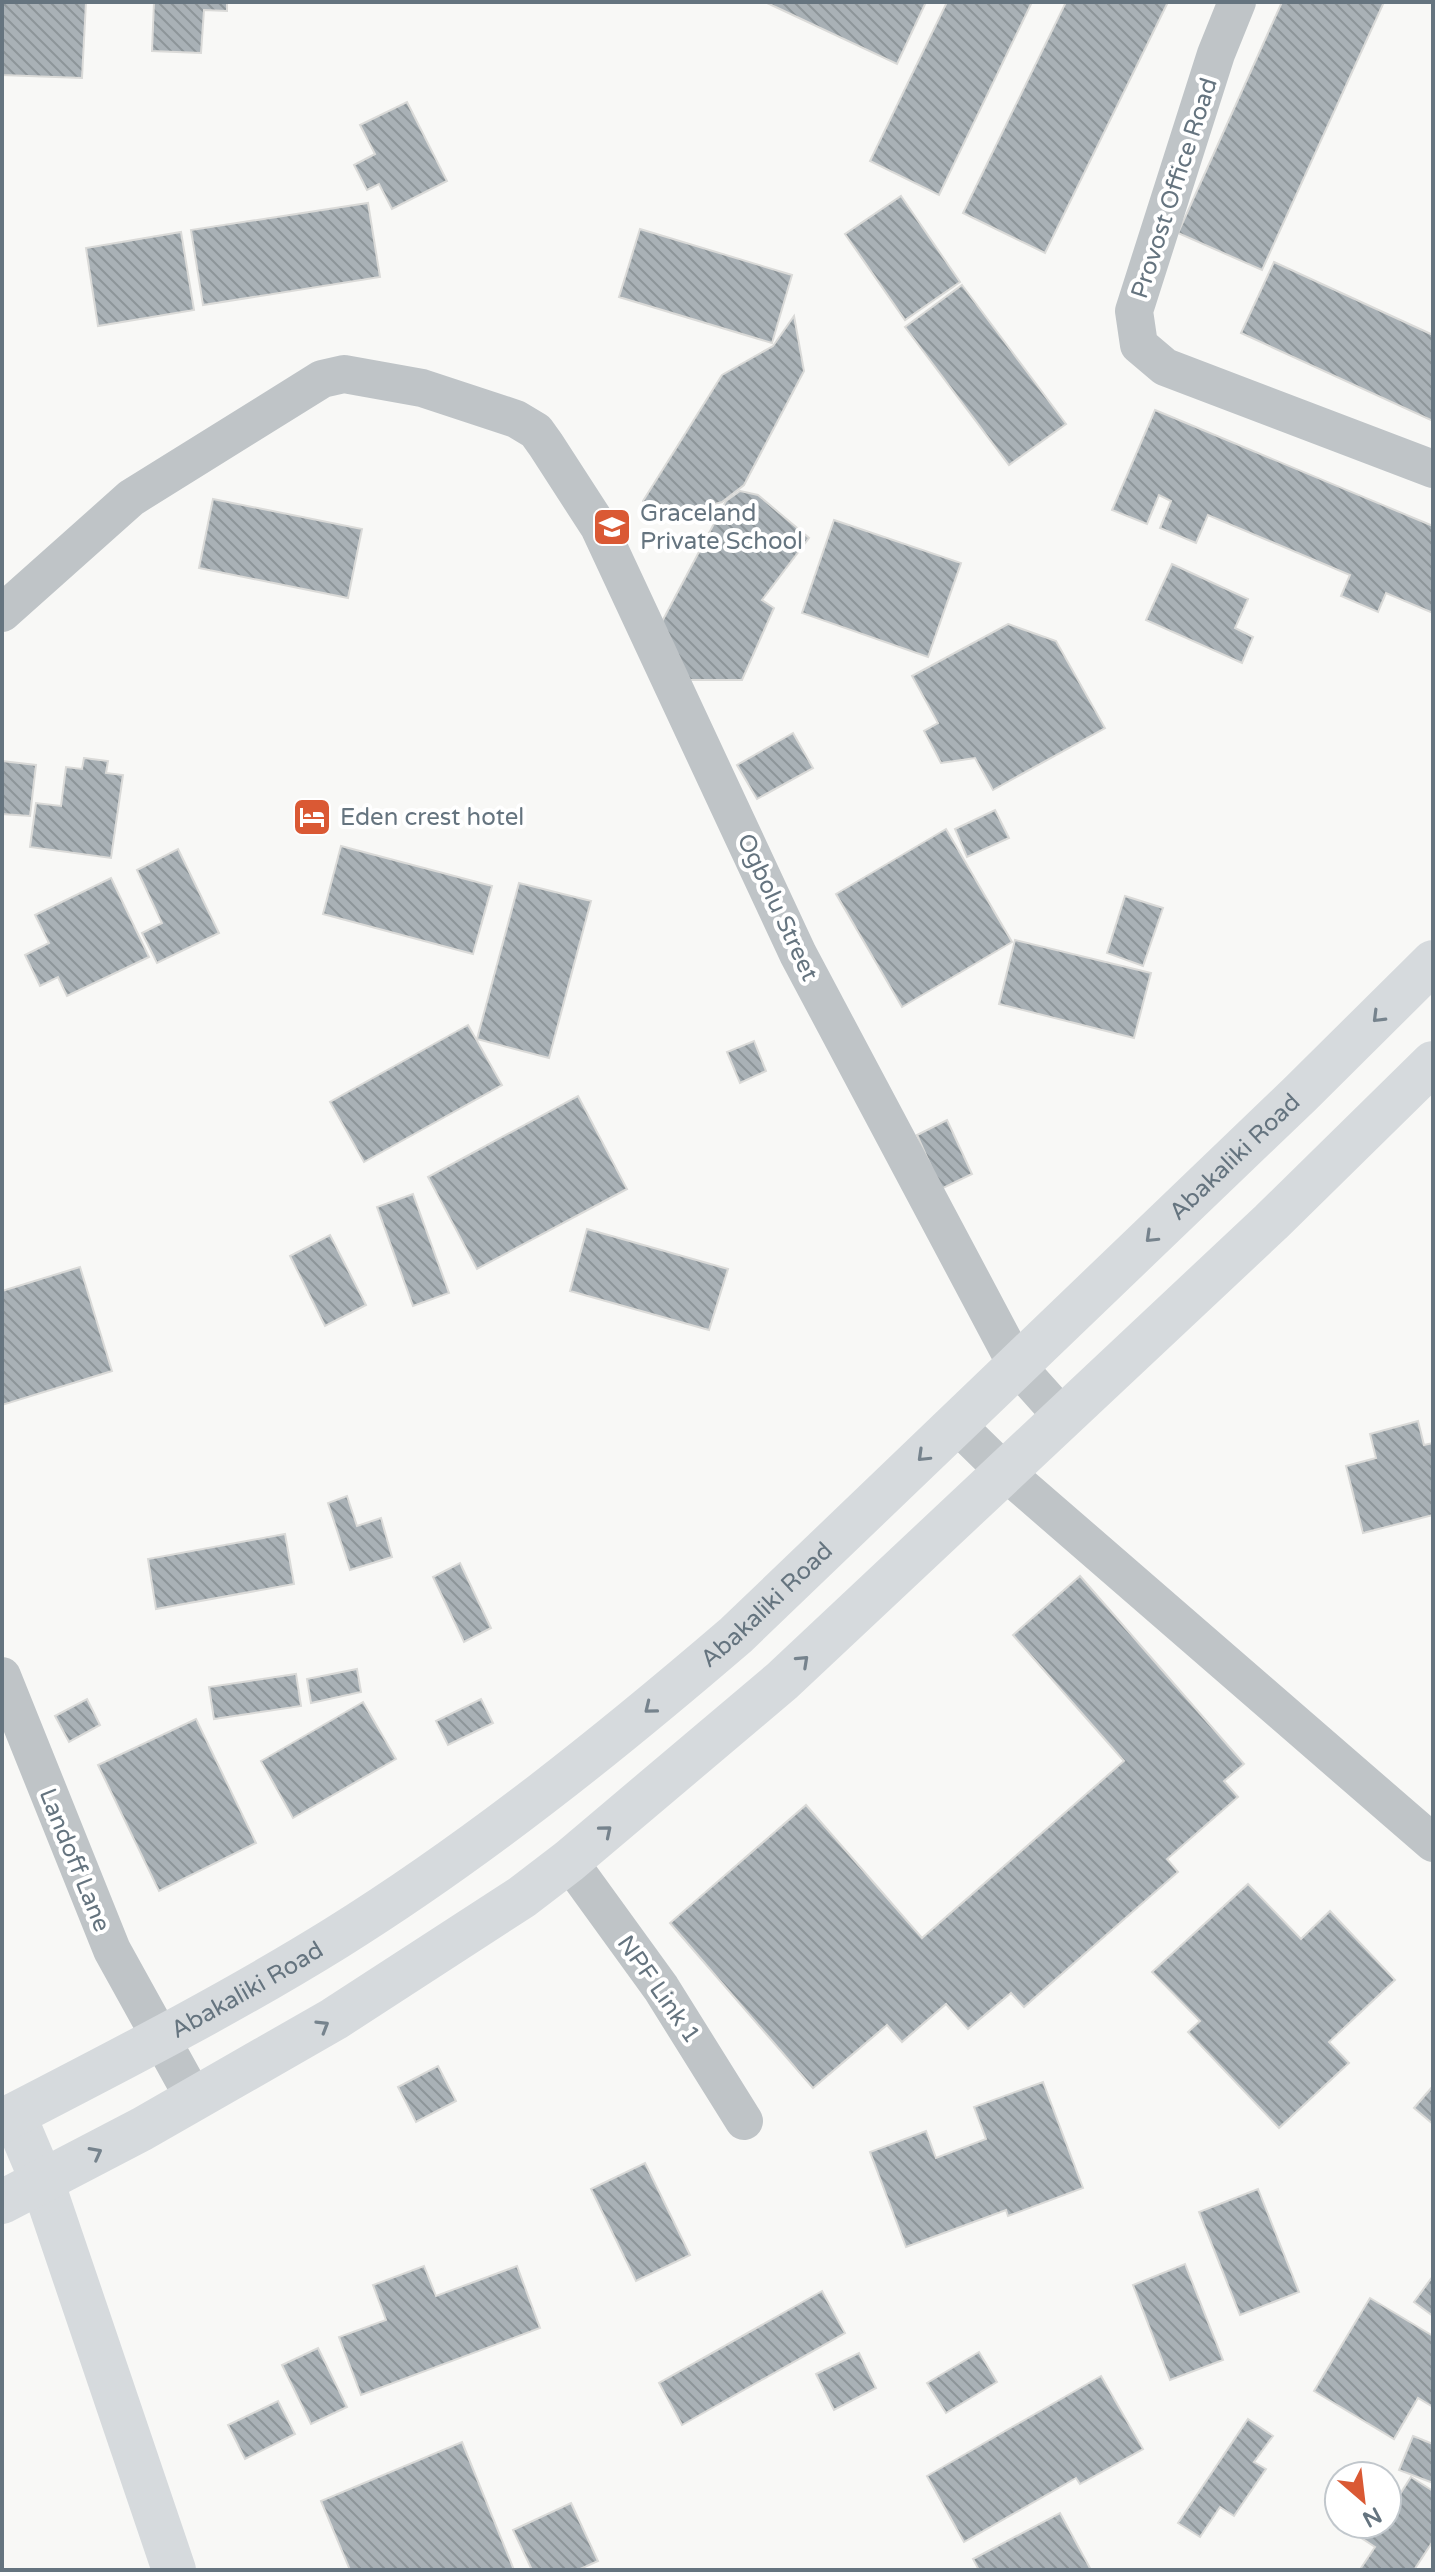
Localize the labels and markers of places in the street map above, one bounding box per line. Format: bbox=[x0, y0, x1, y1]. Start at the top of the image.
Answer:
place label: Graceland Private School bbox=[640, 499, 803, 556]
school or university icon: Graceland Private School bbox=[591, 506, 633, 548]
hotel icon: Eden crest hotel bbox=[291, 796, 333, 838]
place label: Eden crest hotel bbox=[340, 803, 524, 832]

